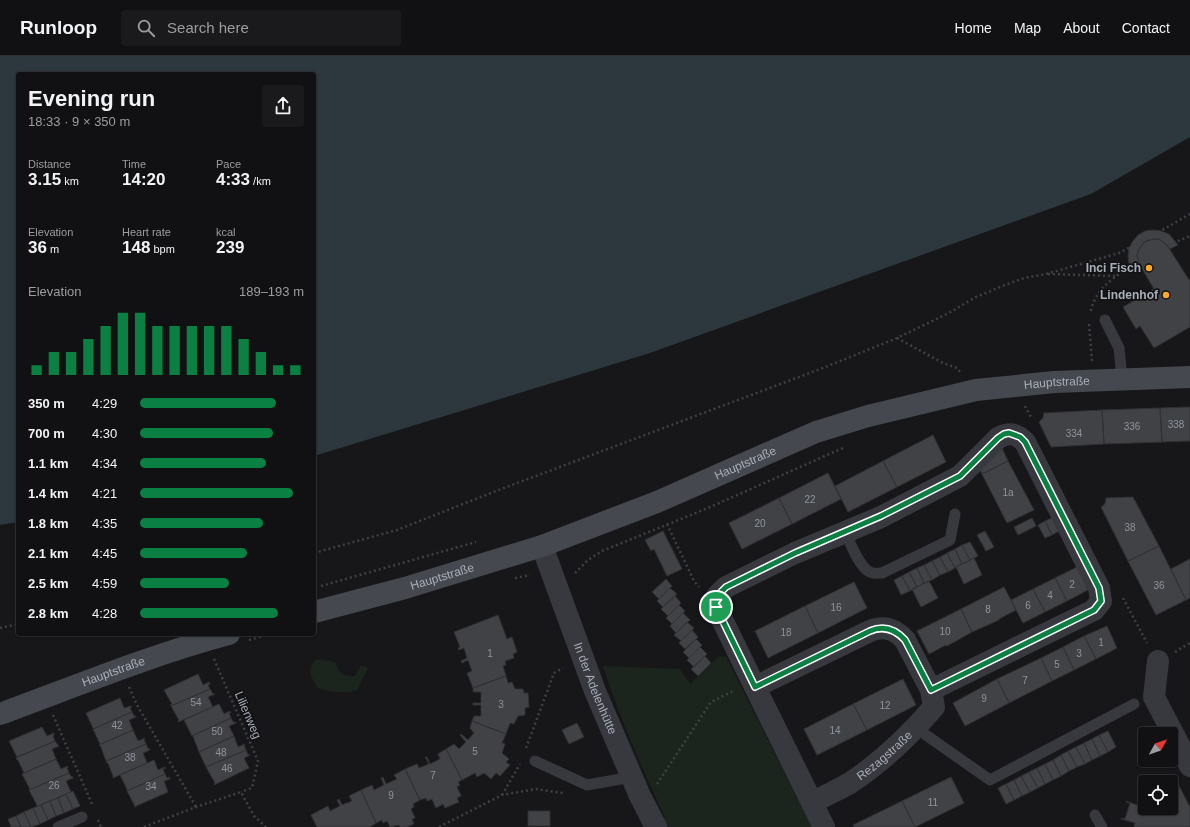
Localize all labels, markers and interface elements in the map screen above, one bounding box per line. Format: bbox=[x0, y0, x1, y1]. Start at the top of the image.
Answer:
search box bbox=[121, 10, 401, 46]
text: Runloop bbox=[20, 17, 97, 38]
icon: search bbox=[135, 17, 157, 39]
text: Search here bbox=[167, 19, 249, 36]
text: Home bbox=[955, 20, 992, 36]
text: Map bbox=[1014, 20, 1041, 36]
text: About bbox=[1063, 20, 1100, 36]
text: Contact bbox=[1122, 20, 1170, 36]
button: share bbox=[262, 85, 304, 127]
text: Evening run bbox=[28, 86, 155, 111]
text: 18:33 · 9 × 350 m bbox=[28, 114, 130, 129]
text: Distance bbox=[28, 158, 71, 170]
text: Time bbox=[122, 158, 146, 170]
text: Pace bbox=[216, 158, 241, 170]
text: 3.15 bbox=[28, 170, 61, 189]
text: 14:20 bbox=[122, 170, 165, 189]
text: 4:33 bbox=[216, 170, 250, 189]
text: km bbox=[61, 175, 79, 187]
text: /km bbox=[250, 175, 271, 187]
text: Elevation bbox=[28, 226, 73, 238]
text: Heart rate bbox=[122, 226, 171, 238]
text: kcal bbox=[216, 226, 236, 238]
text: 36 bbox=[28, 238, 47, 257]
text: 148 bbox=[122, 238, 150, 257]
text: 239 bbox=[216, 238, 244, 257]
text: m bbox=[47, 243, 59, 255]
text: bpm bbox=[150, 243, 175, 255]
place label: Inci Fisch bbox=[1086, 261, 1141, 275]
marker: Inci Fisch bbox=[1144, 263, 1154, 273]
text: Elevation bbox=[28, 284, 81, 299]
text: 189–193 m bbox=[239, 284, 304, 299]
place label: Lindenhof bbox=[1100, 288, 1159, 302]
marker: Lindenhof bbox=[1161, 290, 1171, 300]
street label: Hauptstraße bbox=[1023, 374, 1090, 392]
text: 350 m bbox=[28, 396, 65, 411]
text: 4:29 bbox=[92, 396, 117, 411]
house number: 338 bbox=[1168, 419, 1185, 430]
house number: 336 bbox=[1124, 421, 1141, 432]
text: 700 m bbox=[28, 426, 65, 441]
text: 4:30 bbox=[92, 426, 117, 441]
house number: 334 bbox=[1066, 428, 1083, 439]
street label: Hauptstraße bbox=[712, 443, 779, 483]
text: 1.1 km bbox=[28, 456, 68, 471]
text: 4:34 bbox=[92, 456, 117, 471]
text: 1.4 km bbox=[28, 486, 68, 501]
text: 4:21 bbox=[92, 486, 117, 501]
house number: 1a bbox=[1002, 487, 1014, 498]
house number: 22 bbox=[804, 494, 816, 505]
text: 1.8 km bbox=[28, 516, 68, 531]
text: 4:35 bbox=[92, 516, 117, 531]
house number: 20 bbox=[754, 518, 766, 529]
house number: 38 bbox=[1124, 522, 1136, 533]
text: 2.1 km bbox=[28, 546, 68, 561]
text: 4:45 bbox=[92, 546, 117, 561]
street label: Hauptstraße bbox=[409, 560, 476, 593]
text: 2.5 km bbox=[28, 576, 68, 591]
text: 4:59 bbox=[92, 576, 117, 591]
house number: 2 bbox=[1069, 579, 1075, 590]
house number: 36 bbox=[1153, 580, 1165, 591]
pin bbox=[699, 590, 733, 624]
house number: 4 bbox=[1047, 590, 1053, 601]
icon: arrive bbox=[705, 596, 727, 618]
house number: 6 bbox=[1025, 600, 1031, 611]
house number: 16 bbox=[830, 602, 842, 613]
house number: 8 bbox=[985, 604, 991, 615]
text: 2.8 km bbox=[28, 606, 68, 621]
text: 4:28 bbox=[92, 606, 117, 621]
house number: 10 bbox=[939, 626, 951, 637]
house number: 18 bbox=[780, 627, 792, 638]
house number: 1 bbox=[1098, 637, 1104, 648]
street label: In der Adelenhütte bbox=[571, 641, 620, 737]
house number: 1 bbox=[487, 648, 493, 659]
house number: 3 bbox=[1076, 648, 1082, 659]
street label: Hauptstraße bbox=[80, 654, 147, 690]
house number: 5 bbox=[1054, 659, 1060, 670]
house number: 7 bbox=[1022, 675, 1028, 686]
street label: Lilienweg bbox=[232, 689, 264, 741]
house number: 9 bbox=[981, 693, 987, 704]
house number: 54 bbox=[190, 697, 202, 708]
house number: 3 bbox=[498, 699, 504, 710]
house number: 12 bbox=[879, 700, 891, 711]
house number: 42 bbox=[111, 720, 123, 731]
house number: 14 bbox=[829, 725, 841, 736]
house number: 50 bbox=[211, 726, 223, 737]
north arrow bbox=[1138, 727, 1178, 767]
map controls bbox=[1138, 727, 1178, 815]
street label: Rezagstraße bbox=[854, 728, 915, 783]
house number: 5 bbox=[472, 746, 478, 757]
house number: 48 bbox=[215, 747, 227, 758]
house number: 38 bbox=[124, 752, 136, 763]
house number: 46 bbox=[221, 763, 233, 774]
house number: 7 bbox=[430, 770, 436, 781]
button: locate bbox=[1138, 775, 1178, 815]
house number: 26 bbox=[48, 780, 60, 791]
house number: 34 bbox=[145, 781, 157, 792]
house number: 9 bbox=[388, 790, 394, 801]
house number: 11 bbox=[928, 797, 939, 808]

